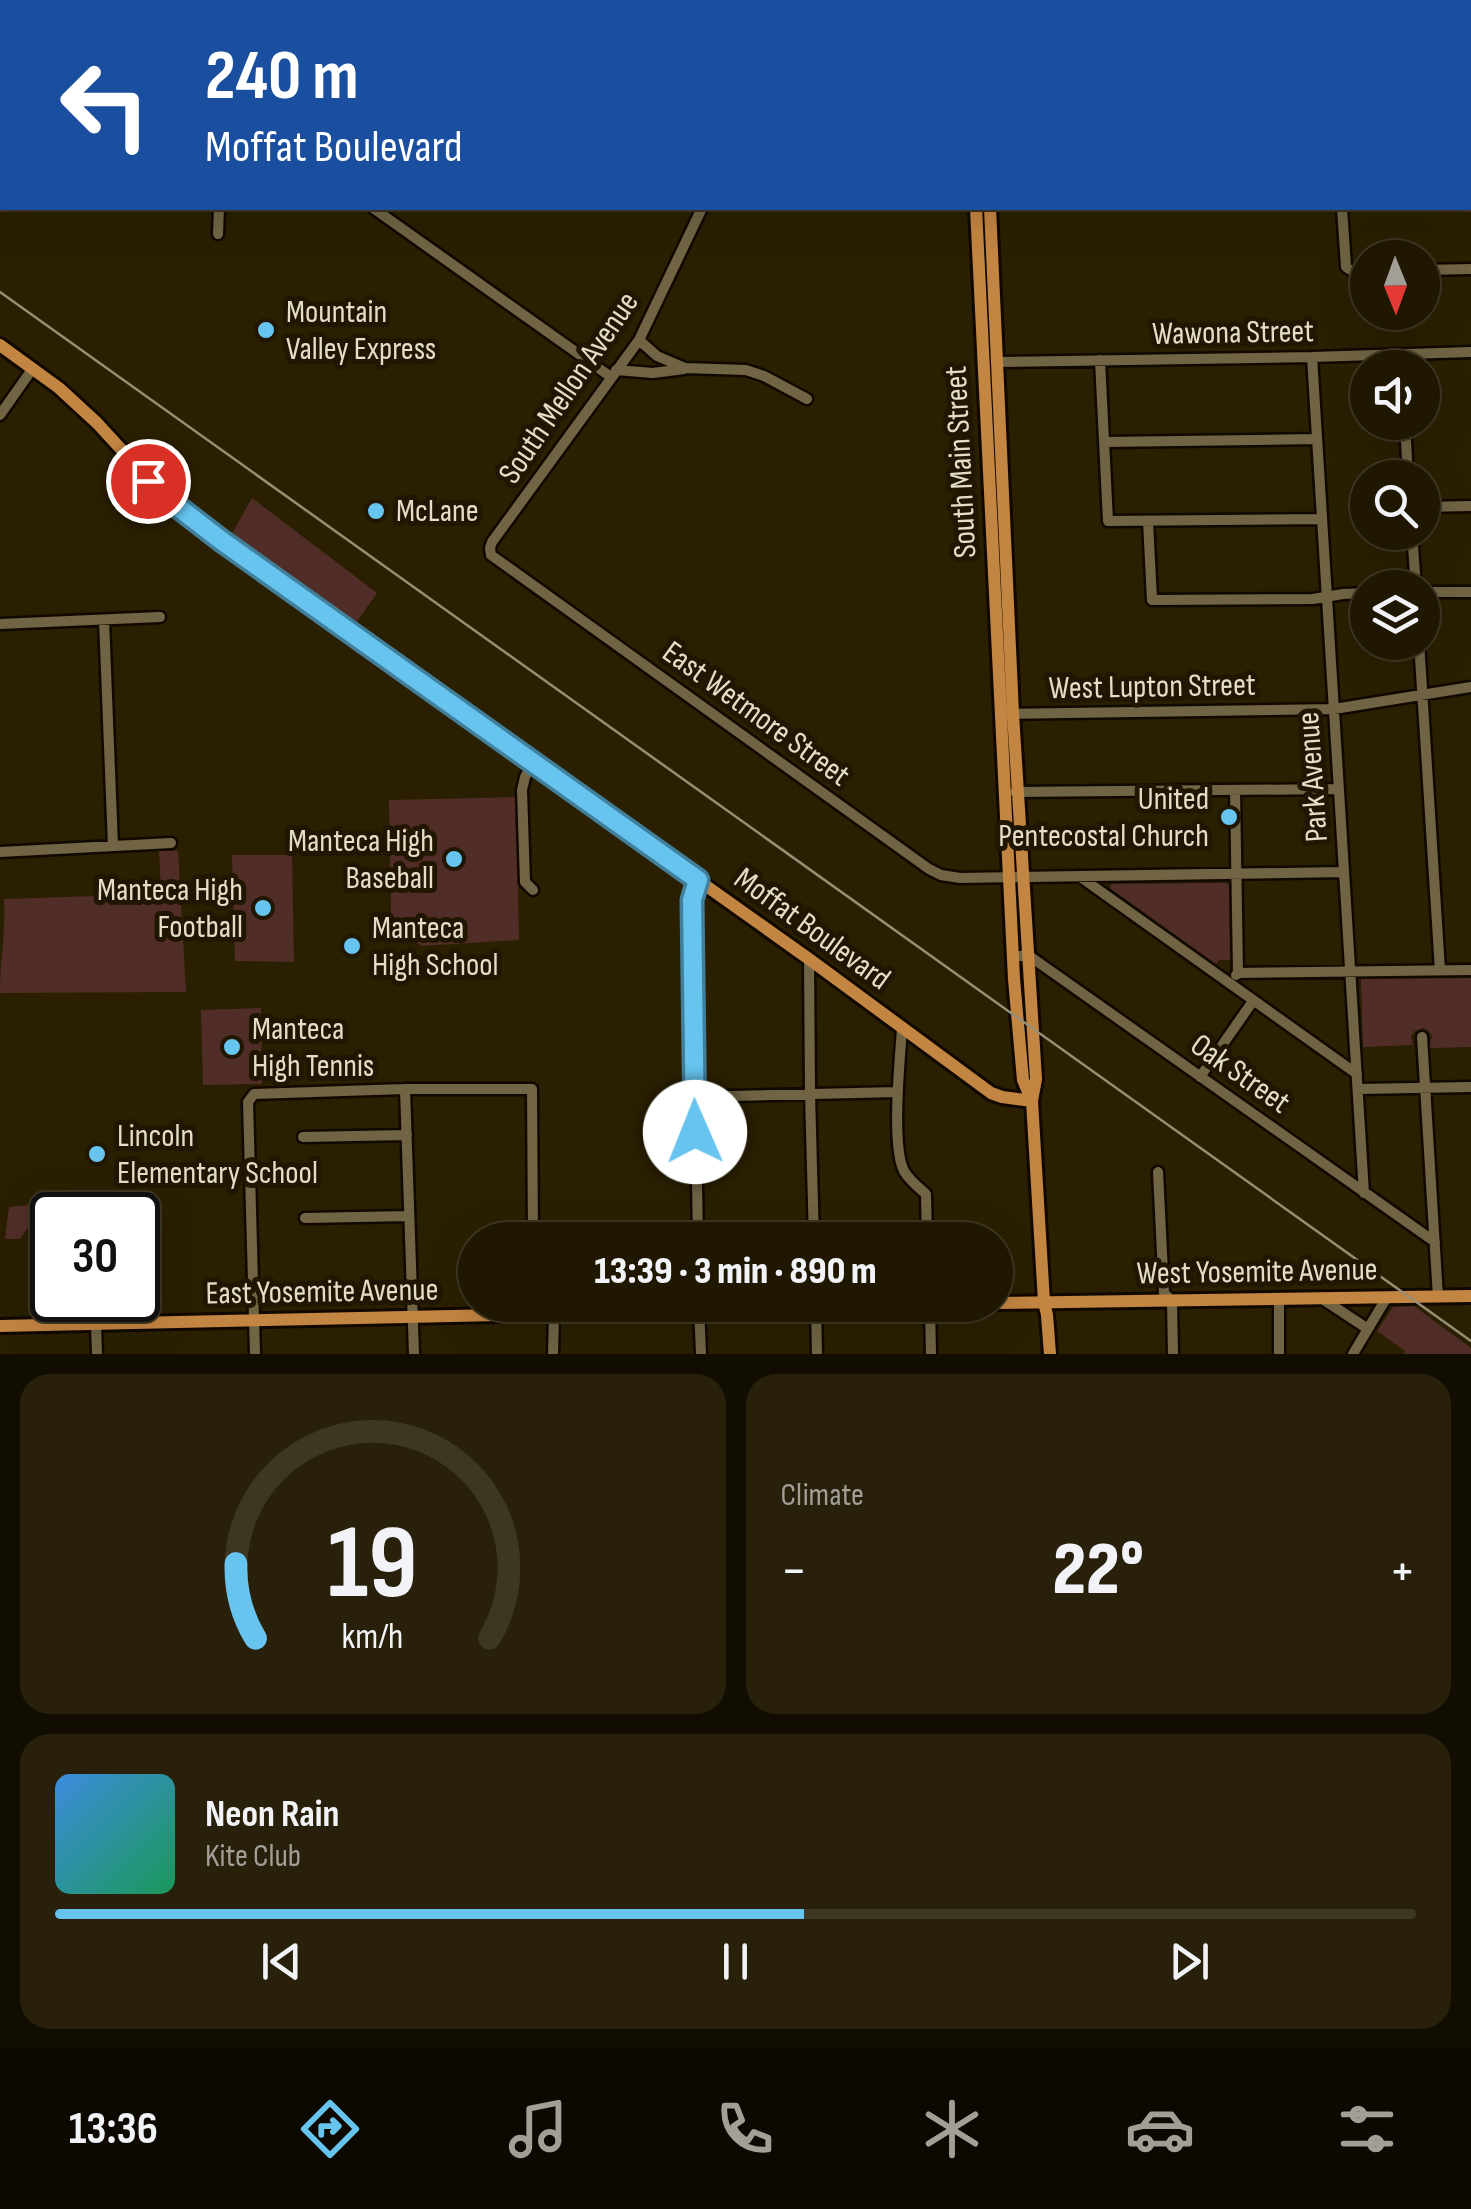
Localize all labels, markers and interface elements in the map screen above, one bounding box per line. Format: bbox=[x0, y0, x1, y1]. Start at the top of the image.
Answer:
text: 240 m bbox=[205, 35, 359, 119]
icon: left bbox=[40, 40, 170, 170]
text: Moffat Boulevard bbox=[205, 120, 463, 175]
north arrow bbox=[1350, 240, 1440, 330]
map controls bbox=[1350, 240, 1440, 660]
street label: South Mellon Avenue bbox=[490, 285, 648, 491]
place label: Mountain Valley Express bbox=[286, 293, 436, 369]
street label: Wawona Street bbox=[1152, 312, 1314, 354]
marker: Mountain Valley Express bbox=[255, 319, 277, 341]
button: sound bbox=[1350, 350, 1440, 440]
street label: South Main Street bbox=[936, 365, 986, 559]
pin bbox=[106, 439, 191, 524]
icon: arrive bbox=[121, 454, 176, 509]
button: search bbox=[1350, 460, 1440, 550]
place label: McLane bbox=[396, 492, 479, 531]
marker: McLane bbox=[365, 500, 387, 522]
button: layers bbox=[1350, 570, 1440, 660]
street label: East Wetmore Street bbox=[655, 633, 857, 795]
street label: West Lupton Street bbox=[1048, 666, 1256, 708]
street label: Park Avenue bbox=[1289, 711, 1337, 843]
place label: United Pentecostal Church bbox=[998, 780, 1209, 856]
marker: United Pentecostal Church bbox=[1218, 806, 1240, 828]
place label: Manteca High Baseball bbox=[288, 822, 434, 898]
marker: Manteca High Baseball bbox=[443, 848, 465, 870]
street label: Moffat Boulevard bbox=[726, 859, 898, 999]
place label: Manteca High Football bbox=[97, 871, 243, 947]
marker: Manteca High Football bbox=[252, 897, 274, 919]
place label: Manteca High School bbox=[372, 909, 498, 985]
marker: Manteca High School bbox=[341, 935, 363, 957]
place label: Manteca High Tennis bbox=[252, 1010, 374, 1086]
street label: Oak Street bbox=[1183, 1026, 1297, 1122]
marker: Manteca High Tennis bbox=[221, 1036, 243, 1058]
position arrow bbox=[643, 1080, 747, 1184]
place label: Lincoln Elementary School bbox=[117, 1117, 318, 1193]
marker: Lincoln Elementary School bbox=[86, 1143, 108, 1165]
speed limit sign: 30 bbox=[30, 1192, 160, 1322]
text: 13:39 · 3 min · 890 m bbox=[594, 1249, 877, 1294]
street label: West Yosemite Avenue bbox=[1136, 1250, 1378, 1294]
street label: East Yosemite Avenue bbox=[205, 1270, 439, 1314]
text: Climate bbox=[781, 1476, 864, 1515]
text: 19 bbox=[328, 1502, 418, 1627]
text: 22° bbox=[1052, 1525, 1144, 1616]
text: − bbox=[781, 1538, 807, 1605]
text: + bbox=[1389, 1538, 1416, 1605]
text: km/h bbox=[342, 1616, 404, 1659]
text: Neon Rain bbox=[205, 1792, 339, 1837]
text: Kite Club bbox=[205, 1837, 301, 1876]
icon: previous bbox=[254, 1934, 309, 1989]
icon: pause bbox=[708, 1934, 763, 1989]
icon: next bbox=[1162, 1934, 1217, 1989]
icon: directions bbox=[295, 2094, 365, 2164]
icon: music bbox=[503, 2094, 573, 2164]
icon: phone bbox=[710, 2094, 780, 2164]
icon: climate bbox=[917, 2094, 987, 2164]
icon: car bbox=[1125, 2094, 1195, 2164]
icon: filters bbox=[1332, 2094, 1402, 2164]
text: 13:36 bbox=[69, 2102, 158, 2157]

